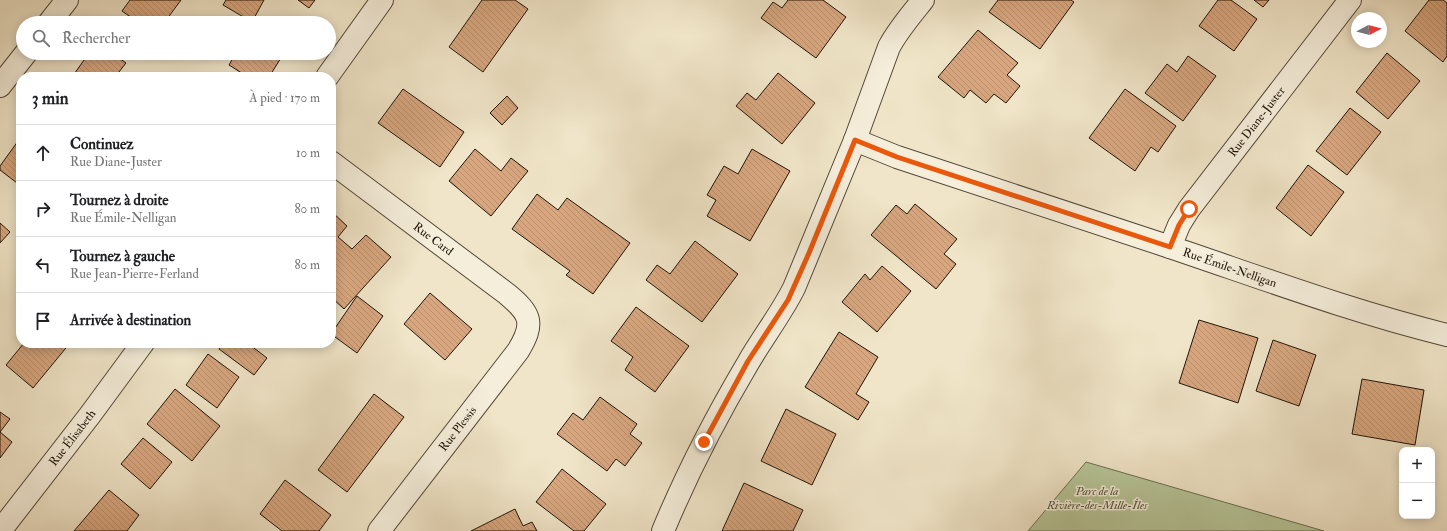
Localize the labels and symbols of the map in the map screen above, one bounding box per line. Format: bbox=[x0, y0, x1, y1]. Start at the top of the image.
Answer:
north arrow bbox=[1351, 12, 1387, 48]
street label: Rue Diane-Juster bbox=[1225, 83, 1288, 160]
route start bbox=[1180, 200, 1198, 218]
street label: Rue Card bbox=[410, 219, 456, 259]
street label: Rue Émile-Nelligan bbox=[1181, 244, 1279, 291]
street label: Rue Plessis bbox=[436, 404, 480, 454]
street label: Rue Élisabeth bbox=[46, 406, 99, 469]
route end bbox=[695, 433, 713, 451]
park label: Parc de la Rivière-des-Mille-Îles bbox=[1046, 484, 1148, 513]

